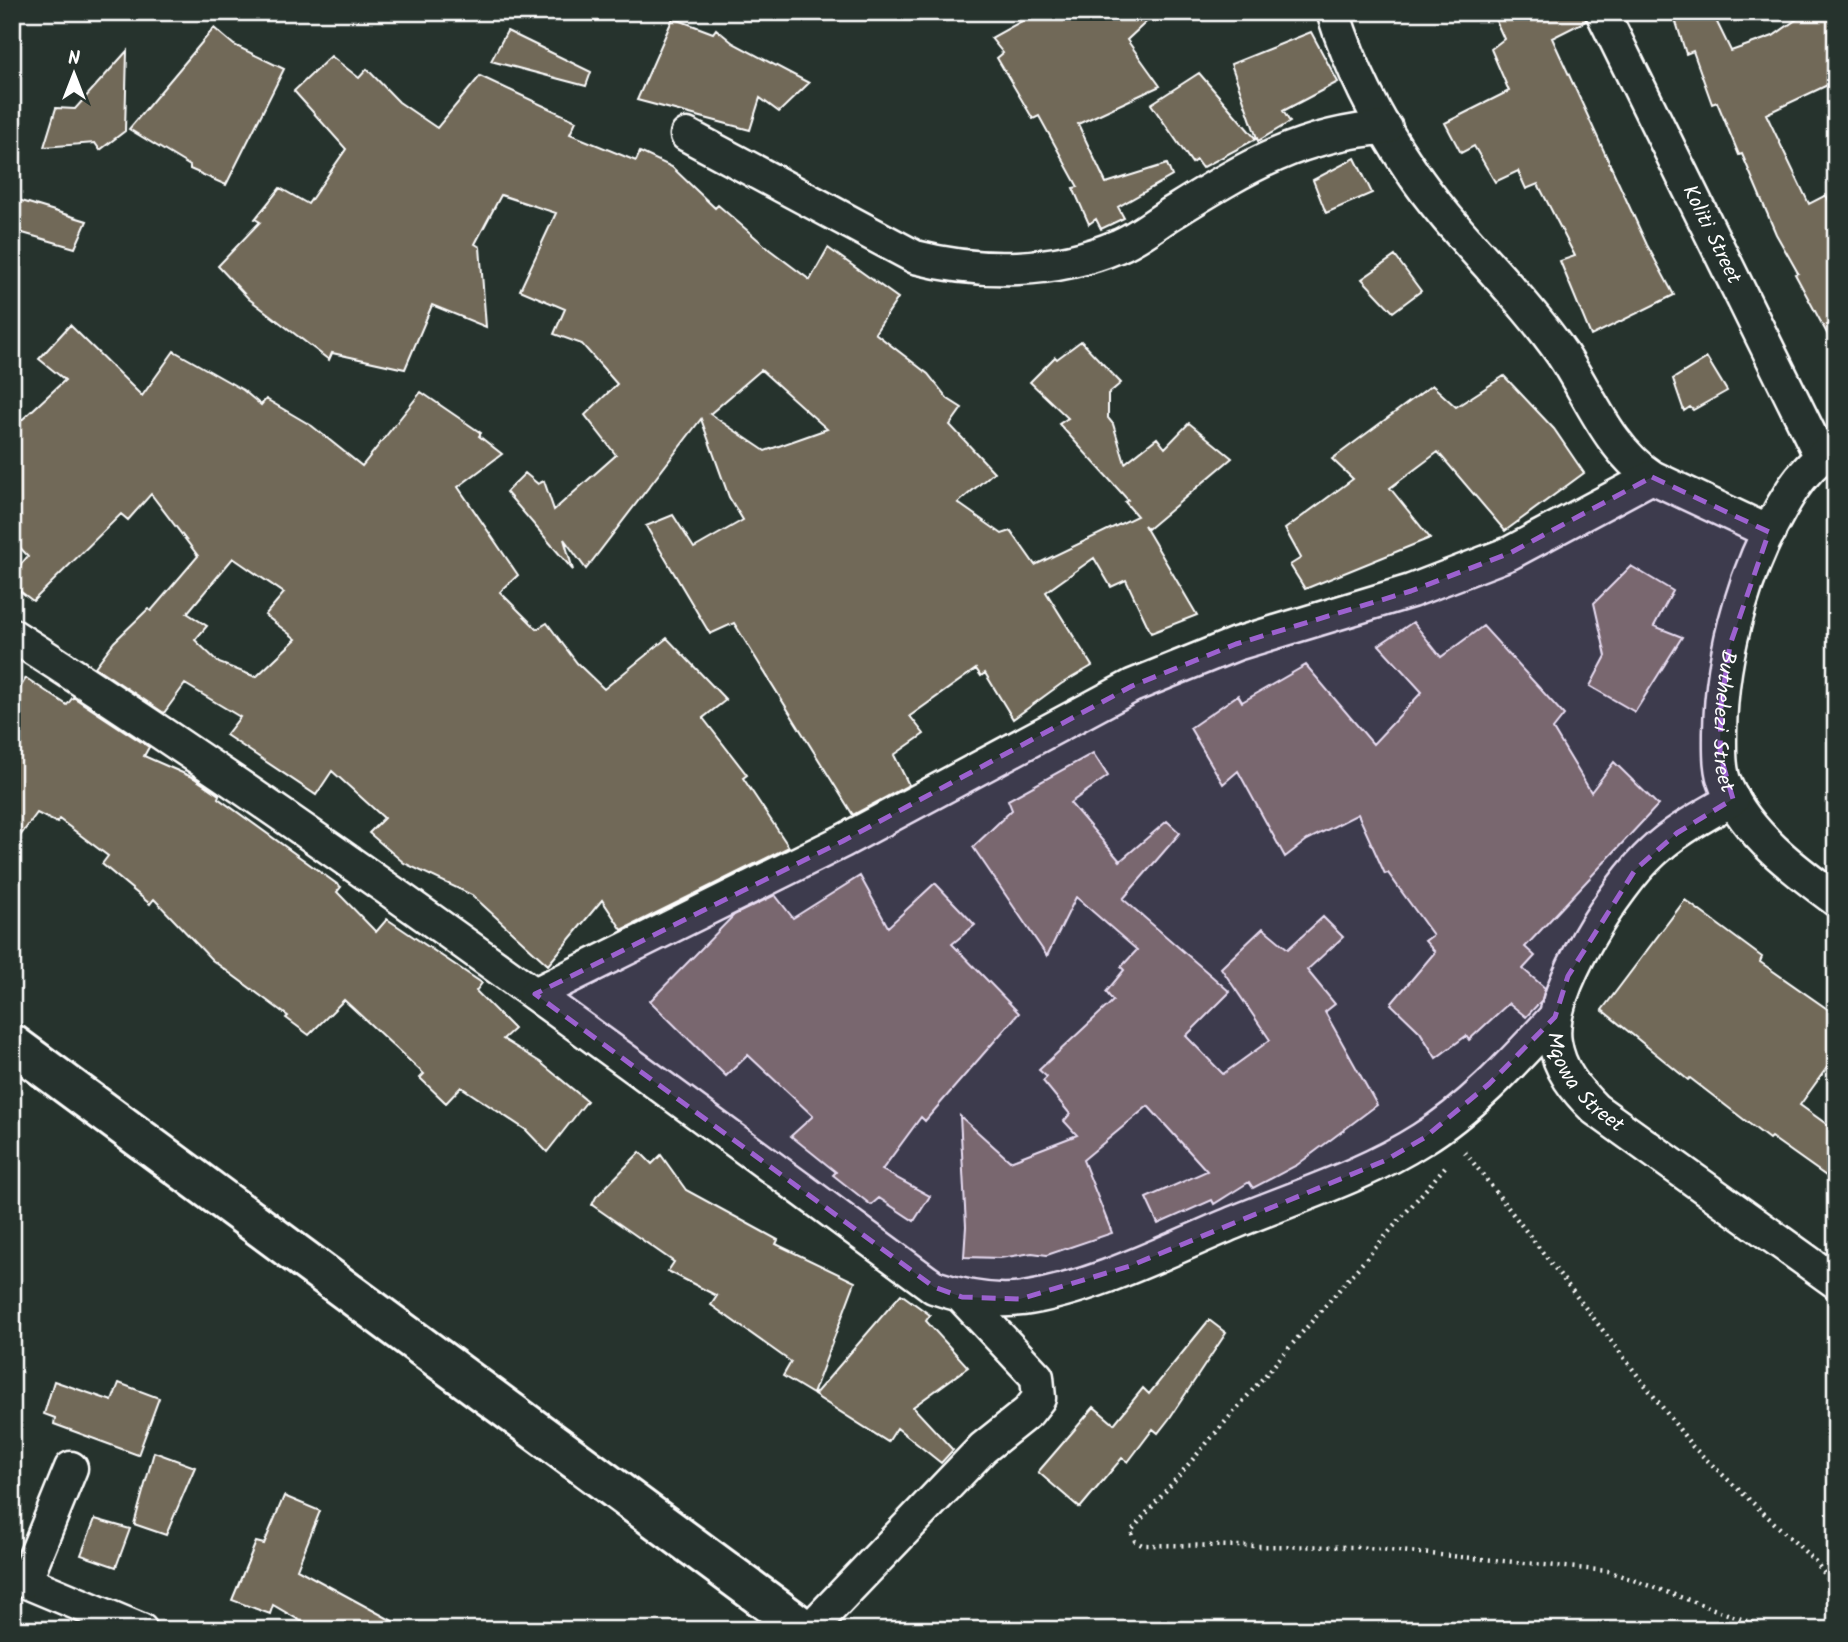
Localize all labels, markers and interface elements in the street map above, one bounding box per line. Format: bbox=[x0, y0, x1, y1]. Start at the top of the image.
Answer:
north arrow bbox=[38, 38, 108, 108]
text: N bbox=[68, 44, 80, 74]
street label: Koliti Street bbox=[1673, 179, 1750, 291]
street label: Buthelezi Street bbox=[1703, 647, 1745, 799]
street label: Mqowa Street bbox=[1537, 1030, 1632, 1142]

